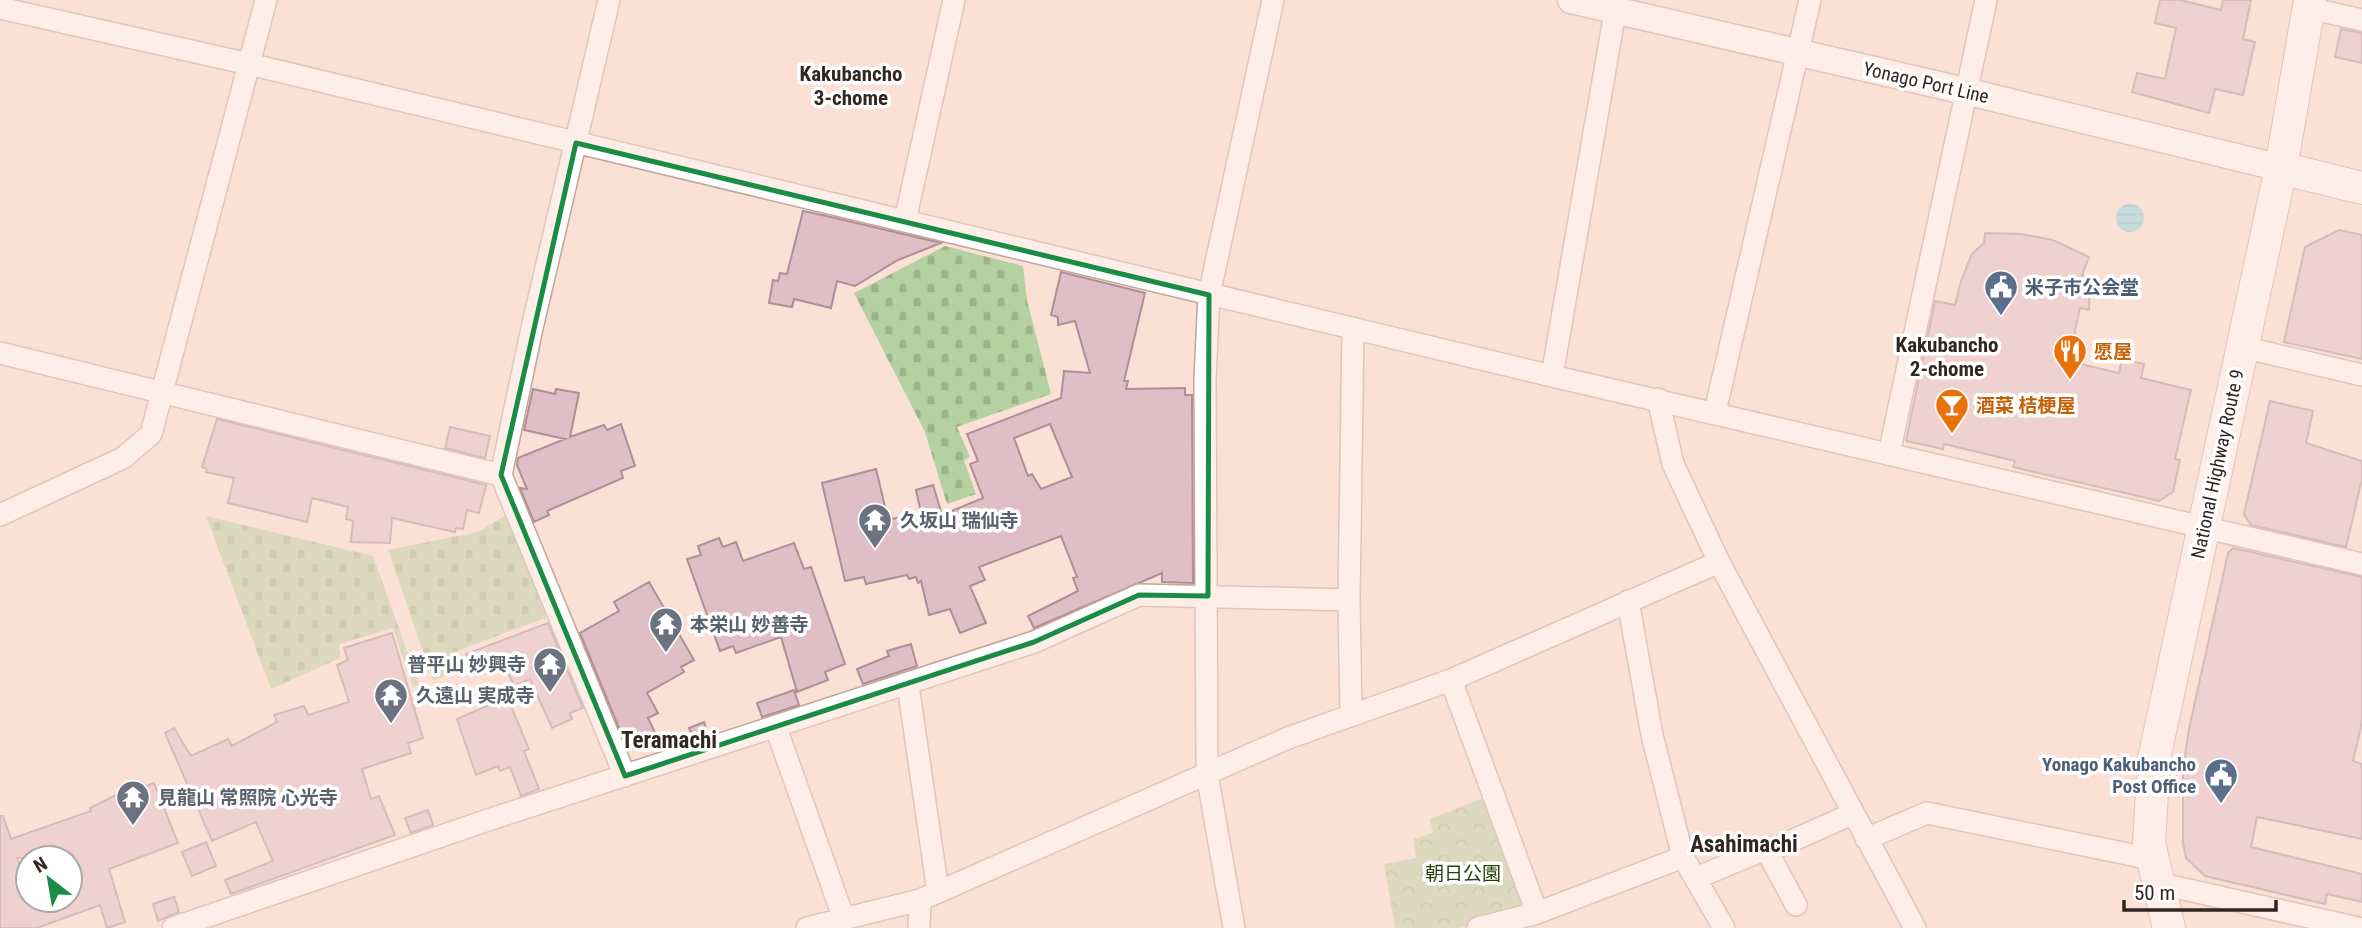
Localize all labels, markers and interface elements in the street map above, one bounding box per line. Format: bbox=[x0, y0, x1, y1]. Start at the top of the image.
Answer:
street label: Yonago Port Line bbox=[1861, 57, 1991, 108]
district label: Kakubancho 3-chome bbox=[800, 62, 902, 110]
public building icon: 米子市公会堂 bbox=[1982, 268, 2020, 317]
place label: 米子市公会堂 bbox=[2025, 276, 2139, 299]
restaurant icon: 愿屋 bbox=[2051, 332, 2089, 381]
district label: Kakubancho 2-chome bbox=[1896, 333, 1998, 381]
place label: 愿屋 bbox=[2094, 340, 2132, 363]
street label: National Highway Route 9 bbox=[2186, 367, 2249, 561]
bar icon: 酒菜 桔梗屋 bbox=[1933, 386, 1971, 435]
place label: 酒菜 桔梗屋 bbox=[1976, 394, 2075, 417]
temple icon: 久坂山 瑞仙寺 bbox=[856, 501, 894, 550]
place label: 久坂山 瑞仙寺 bbox=[900, 509, 1018, 532]
temple icon: 本栄山 妙善寺 bbox=[647, 605, 685, 654]
place label: 本栄山 妙善寺 bbox=[690, 613, 808, 636]
temple icon: 普平山 妙興寺 bbox=[531, 645, 569, 694]
place label: 普平山 妙興寺 bbox=[408, 653, 526, 676]
temple icon: 久遠山 実成寺 bbox=[372, 676, 410, 725]
place label: 久遠山 実成寺 bbox=[416, 684, 534, 707]
district label: Teramachi bbox=[621, 727, 717, 754]
place label: Yonago Kakubancho Post Office bbox=[2042, 753, 2196, 798]
public building icon: Yonago Kakubancho Post Office bbox=[2202, 756, 2240, 805]
temple icon: 見龍山 常照院 心光寺 bbox=[114, 778, 152, 827]
place label: 見龍山 常照院 心光寺 bbox=[158, 786, 338, 809]
district label: Asahimachi bbox=[1690, 831, 1798, 858]
north arrow bbox=[14, 844, 84, 914]
text: N bbox=[30, 852, 51, 878]
park label: 朝日公園 bbox=[1425, 862, 1501, 885]
scale bar bbox=[2124, 869, 2276, 913]
text: 50 m bbox=[2134, 881, 2175, 905]

